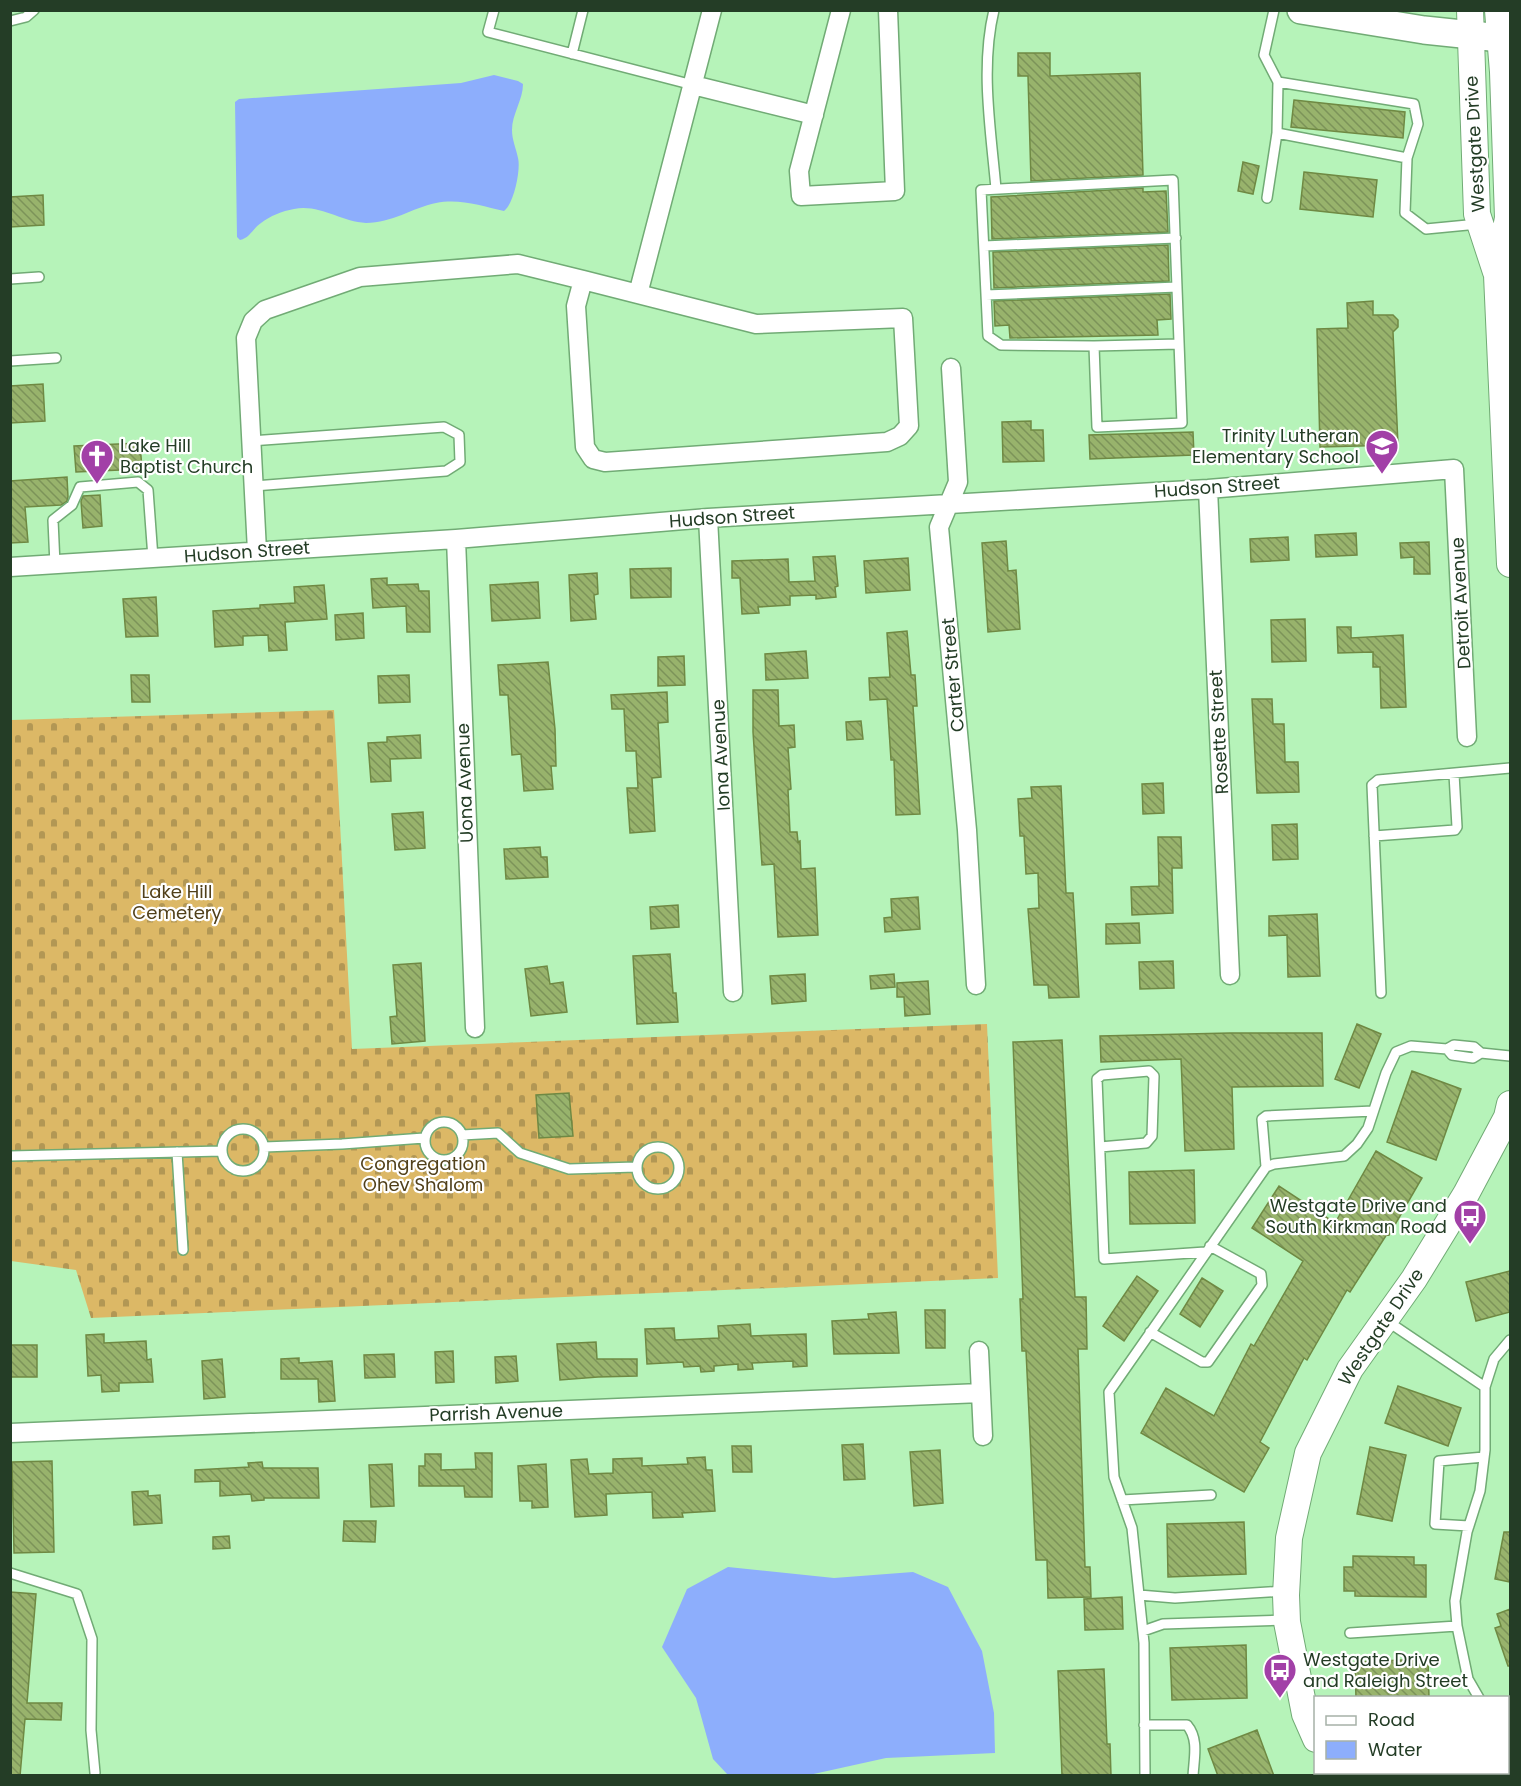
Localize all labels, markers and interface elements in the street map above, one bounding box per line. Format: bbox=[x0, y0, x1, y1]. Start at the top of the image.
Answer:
street label: Westgate Drive bbox=[1458, 75, 1491, 213]
place label: Trinity Lutheran Elementary School bbox=[1192, 423, 1359, 469]
school or university icon: Trinity Lutheran Elementary School bbox=[1364, 428, 1400, 475]
place label: Lake Hill Baptist Church bbox=[120, 433, 253, 479]
church icon: Lake Hill Baptist Church bbox=[79, 438, 115, 485]
street label: Hudson Street bbox=[1153, 470, 1281, 503]
street label: Hudson Street bbox=[668, 500, 796, 533]
street label: Hudson Street bbox=[183, 535, 311, 568]
street label: Detroit Avenue bbox=[1445, 536, 1476, 670]
street label: Carter Street bbox=[935, 617, 970, 733]
street label: Rosette Street bbox=[1203, 669, 1234, 795]
street label: Iona Avenue bbox=[705, 698, 736, 812]
street label: Uona Avenue bbox=[450, 723, 479, 843]
park label: Lake Hill Cemetery bbox=[132, 879, 222, 925]
park label: Congregation Ohev Shalom bbox=[360, 1151, 486, 1197]
place label: Westgate Drive and South Kirkman Road bbox=[1265, 1193, 1447, 1239]
bus stop icon: Westgate Drive and South Kirkman Road bbox=[1452, 1198, 1488, 1245]
street label: Westgate Drive bbox=[1332, 1263, 1429, 1390]
street label: Parrish Avenue bbox=[429, 1398, 563, 1427]
place label: Westgate Drive and Raleigh Street bbox=[1303, 1647, 1468, 1693]
bus stop icon: Westgate Drive and Raleigh Street bbox=[1262, 1652, 1298, 1699]
legend bbox=[1314, 1696, 1509, 1774]
text: Road bbox=[1368, 1707, 1415, 1732]
text: Water bbox=[1368, 1737, 1422, 1762]

